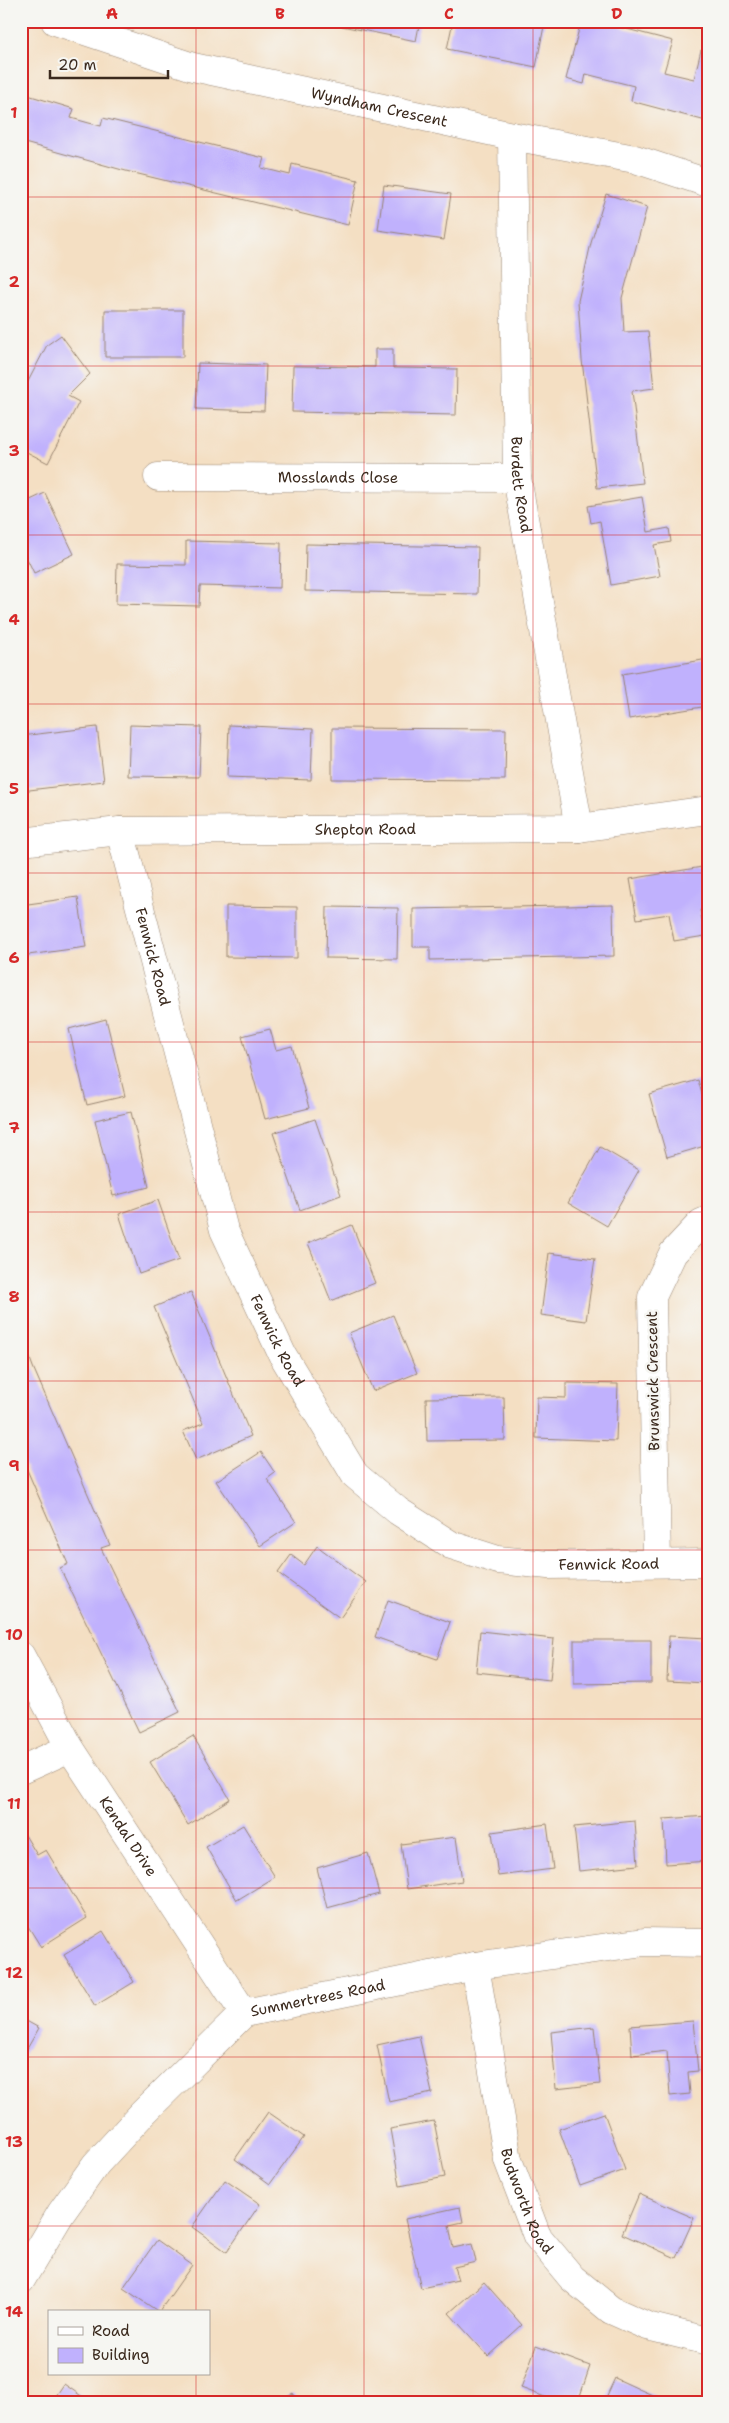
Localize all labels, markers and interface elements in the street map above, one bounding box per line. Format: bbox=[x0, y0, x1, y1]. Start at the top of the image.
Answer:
text: A bbox=[106, 3, 118, 24]
text: B bbox=[275, 3, 285, 24]
text: C bbox=[444, 3, 454, 24]
text: D bbox=[611, 3, 623, 24]
scale bar bbox=[50, 48, 168, 80]
text: 20 m bbox=[58, 55, 97, 75]
street label: Wyndham Crescent bbox=[309, 83, 450, 132]
text: 1 bbox=[10, 102, 18, 123]
text: 2 bbox=[8, 271, 20, 292]
street label: Burdett Road bbox=[506, 436, 537, 535]
text: 3 bbox=[8, 440, 20, 461]
street label: Mosslands Close bbox=[278, 467, 398, 488]
text: 4 bbox=[8, 609, 20, 630]
text: 5 bbox=[9, 778, 19, 799]
street label: Shepton Road bbox=[315, 819, 417, 840]
street label: Fenwick Road bbox=[130, 905, 175, 1009]
text: 6 bbox=[8, 947, 20, 968]
text: 7 bbox=[8, 1117, 20, 1138]
text: 8 bbox=[8, 1286, 20, 1307]
street label: Fenwick Road bbox=[246, 1291, 310, 1391]
street label: Brunswick Crescent bbox=[642, 1311, 664, 1451]
text: 9 bbox=[8, 1455, 20, 1476]
street label: Fenwick Road bbox=[558, 1554, 660, 1575]
text: 10 bbox=[5, 1624, 23, 1645]
street label: Kendal Drive bbox=[94, 1792, 162, 1880]
text: 11 bbox=[7, 1793, 21, 1814]
text: 12 bbox=[5, 1962, 23, 1983]
street label: Summertrees Road bbox=[249, 1974, 387, 2021]
text: 13 bbox=[5, 2131, 23, 2152]
street label: Budworth Road bbox=[496, 2147, 558, 2259]
text: 14 bbox=[5, 2301, 23, 2322]
legend bbox=[48, 2310, 210, 2376]
text: Road bbox=[92, 2321, 130, 2341]
text: Building bbox=[92, 2345, 149, 2365]

